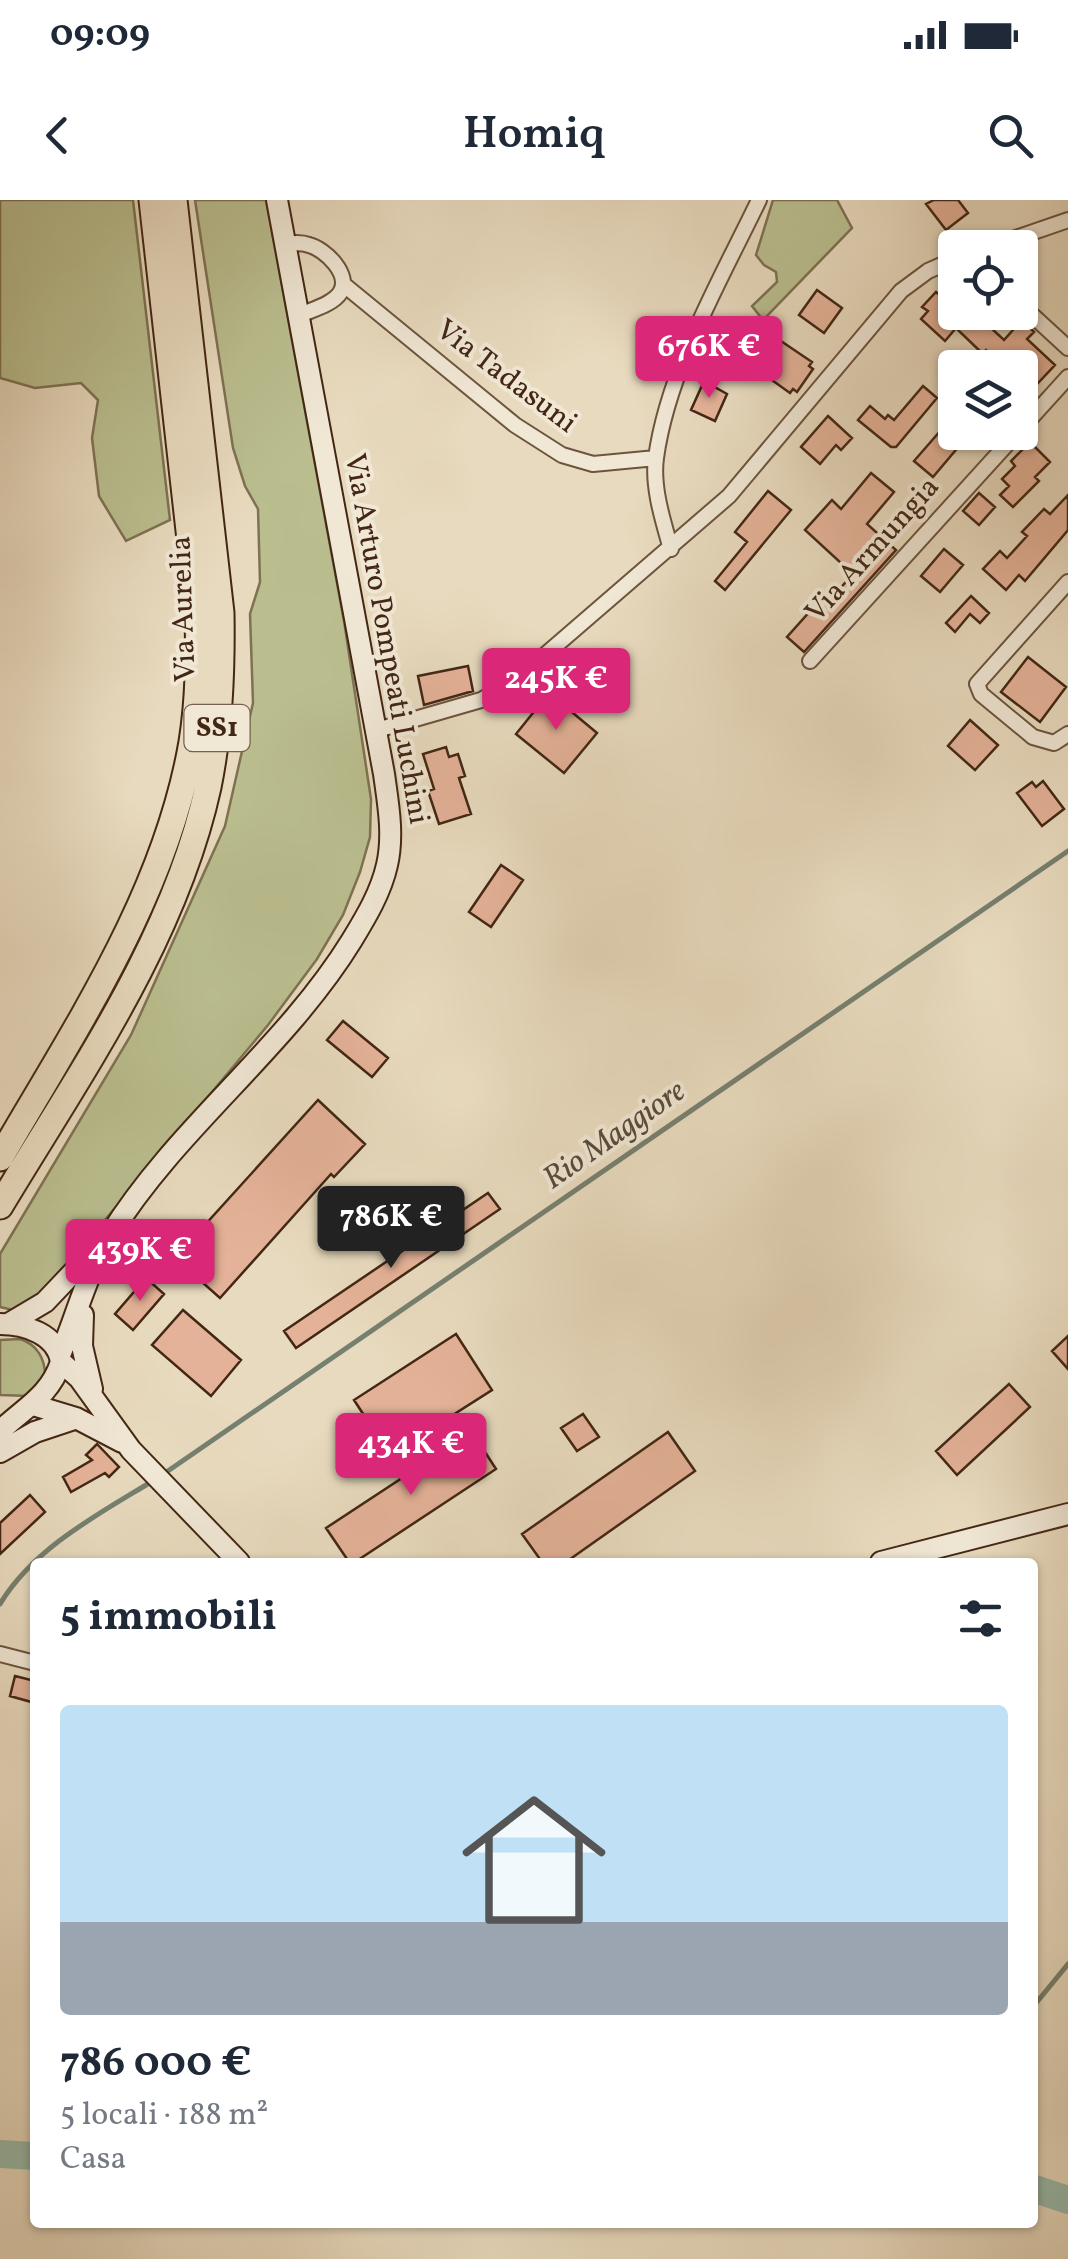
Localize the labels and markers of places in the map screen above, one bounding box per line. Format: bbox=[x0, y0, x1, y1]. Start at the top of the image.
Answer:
pin: 676K € bbox=[628, 316, 790, 401]
pin: 245K € bbox=[475, 648, 637, 733]
pin: 786K € bbox=[310, 1186, 472, 1271]
pin: 439K € bbox=[59, 1219, 221, 1304]
pin: 434K € bbox=[330, 1413, 492, 1498]

